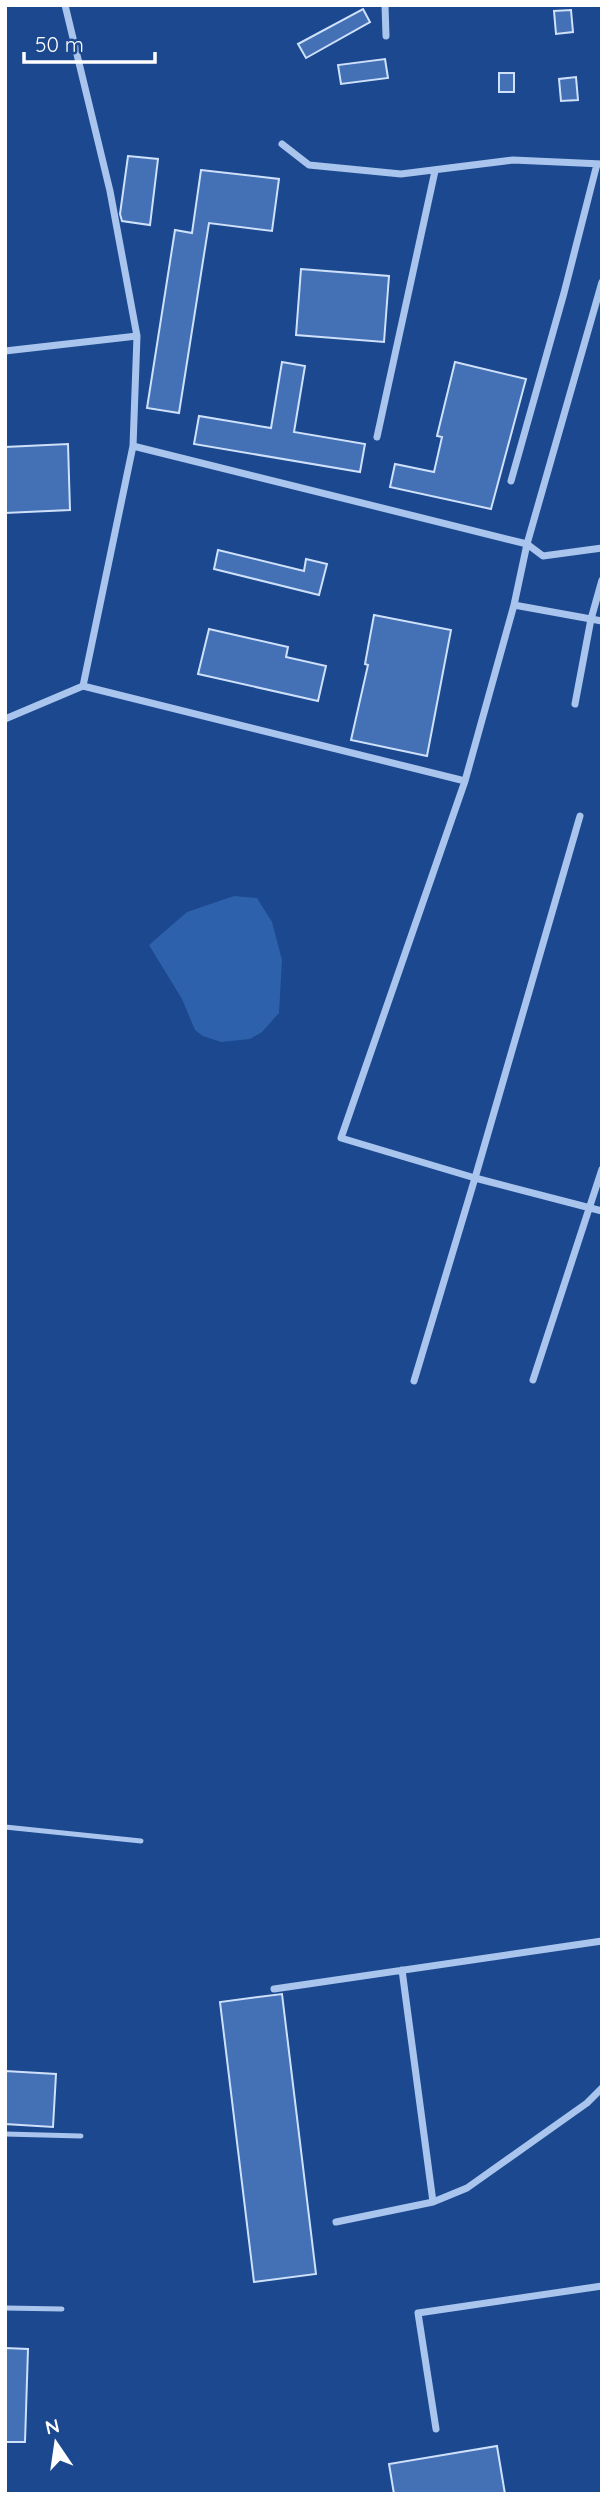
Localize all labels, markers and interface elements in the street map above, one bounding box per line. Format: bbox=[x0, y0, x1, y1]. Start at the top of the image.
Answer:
scale bar bbox=[24, 21, 156, 65]
text: 50 m bbox=[35, 31, 84, 57]
north arrow bbox=[21, 2408, 91, 2478]
text: N bbox=[43, 2413, 62, 2440]

